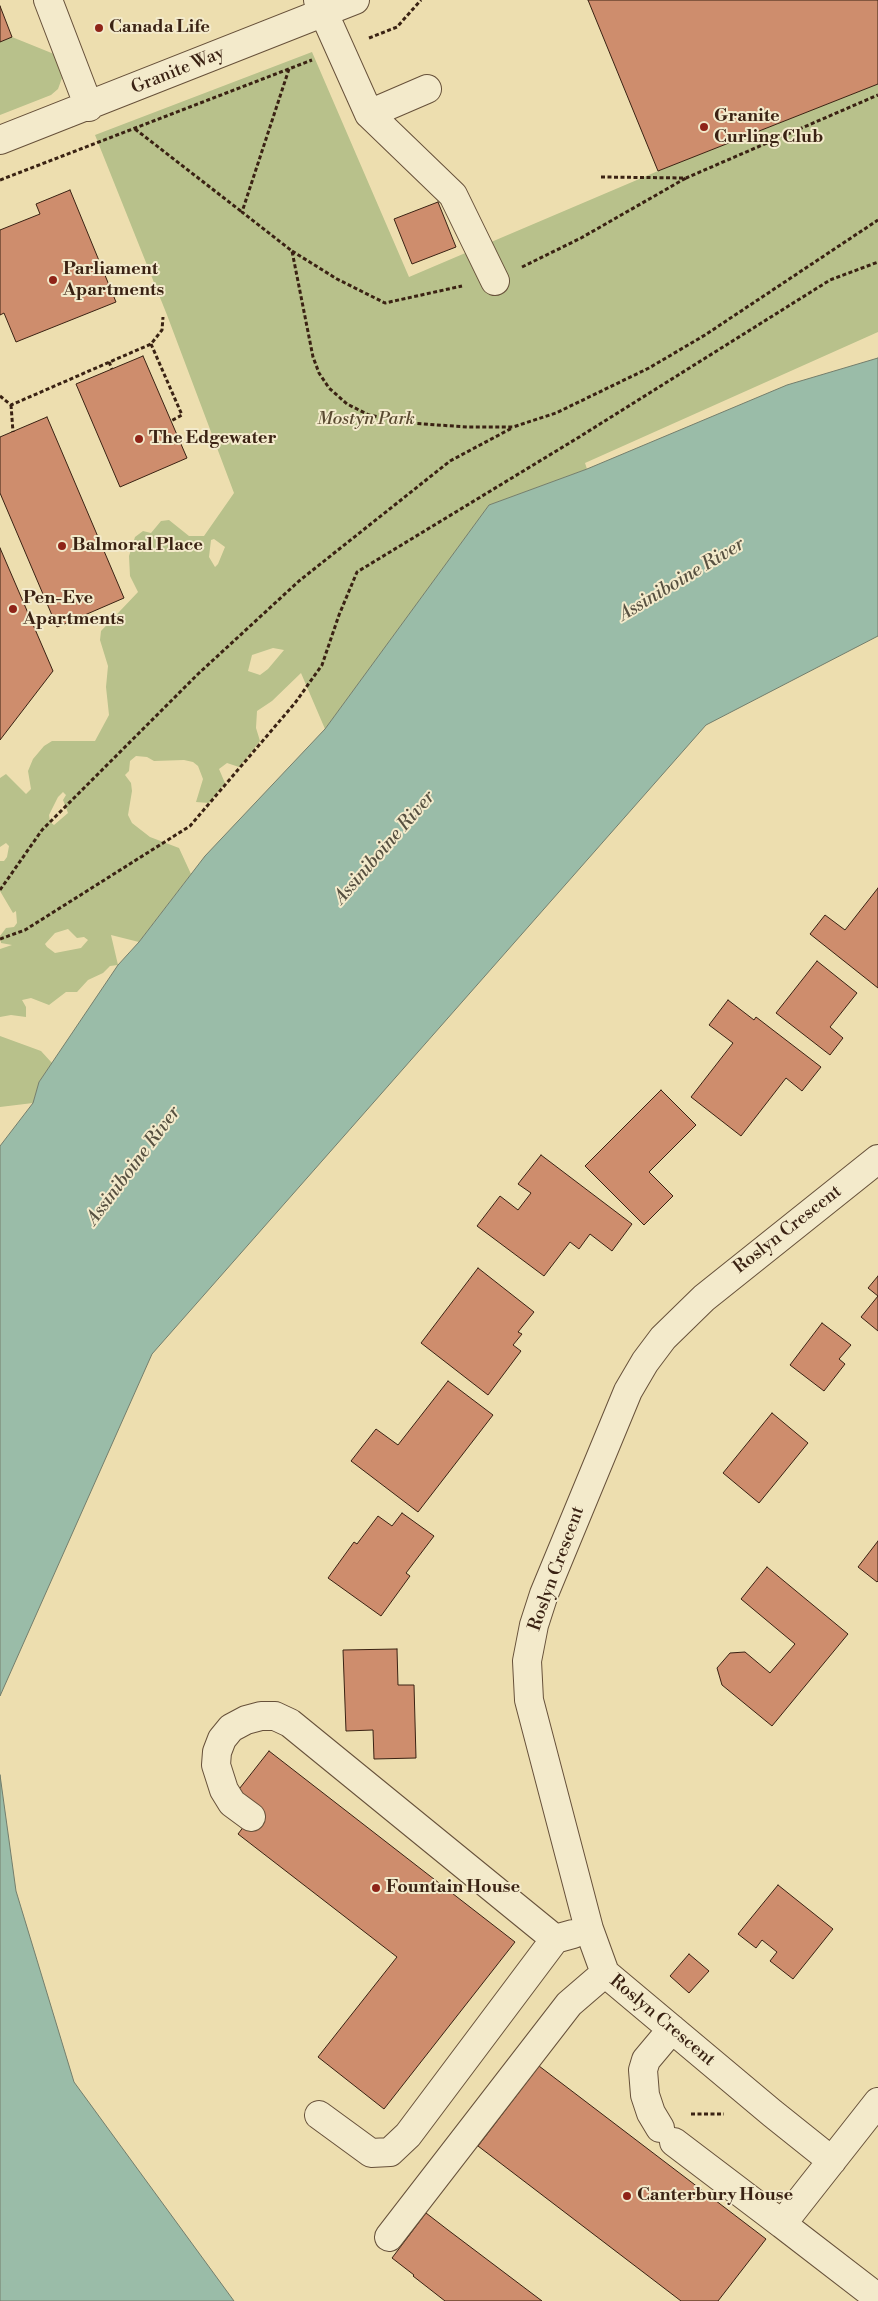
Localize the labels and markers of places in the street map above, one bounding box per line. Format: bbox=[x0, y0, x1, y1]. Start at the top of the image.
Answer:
place label: Canada Life bbox=[109, 17, 210, 39]
marker: Canada Life bbox=[93, 22, 105, 34]
place label: Granite Curling Club bbox=[714, 106, 823, 148]
marker: Granite Curling Club bbox=[698, 121, 710, 133]
place label: Parliament Apartments bbox=[63, 259, 164, 302]
marker: Parliament Apartments bbox=[47, 274, 59, 286]
place label: The Edgewater bbox=[149, 428, 277, 450]
marker: The Edgewater bbox=[133, 433, 145, 445]
place label: Balmoral Place bbox=[72, 535, 203, 557]
marker: Balmoral Place bbox=[56, 540, 68, 552]
place label: Pen-Eve Apartments bbox=[23, 588, 124, 630]
marker: Pen-Eve Apartments bbox=[7, 603, 19, 615]
place label: Fountain House bbox=[386, 1877, 520, 1899]
marker: Fountain House bbox=[370, 1882, 382, 1894]
place label: Canterbury House bbox=[637, 2185, 793, 2207]
marker: Canterbury House bbox=[621, 2190, 633, 2202]

